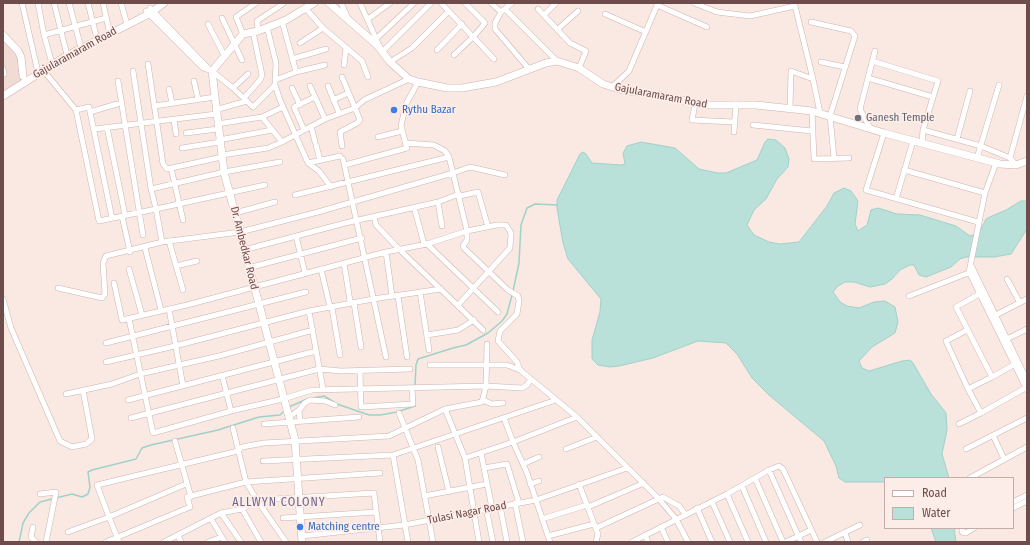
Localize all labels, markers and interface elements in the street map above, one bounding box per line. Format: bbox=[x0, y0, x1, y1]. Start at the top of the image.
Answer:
street label: Gajularamaram Road bbox=[31, 24, 119, 82]
street label: Gajularamaram Road bbox=[614, 81, 708, 111]
place label: Rythu Bazar bbox=[402, 103, 455, 117]
marker: Rythu Bazar bbox=[389, 105, 399, 115]
place label: Ganesh Temple bbox=[866, 111, 935, 125]
marker: Ganesh Temple bbox=[853, 113, 863, 123]
street label: Dr. Ambedkar Road bbox=[227, 205, 261, 291]
legend bbox=[884, 477, 1014, 529]
text: Road bbox=[922, 486, 947, 500]
district label: ALLWYN COLONY bbox=[232, 496, 326, 510]
street label: Tulasi Nagar Road bbox=[426, 499, 508, 527]
text: Water bbox=[922, 506, 950, 520]
place label: Matching centre bbox=[308, 520, 380, 534]
marker: Matching centre bbox=[295, 522, 305, 532]

